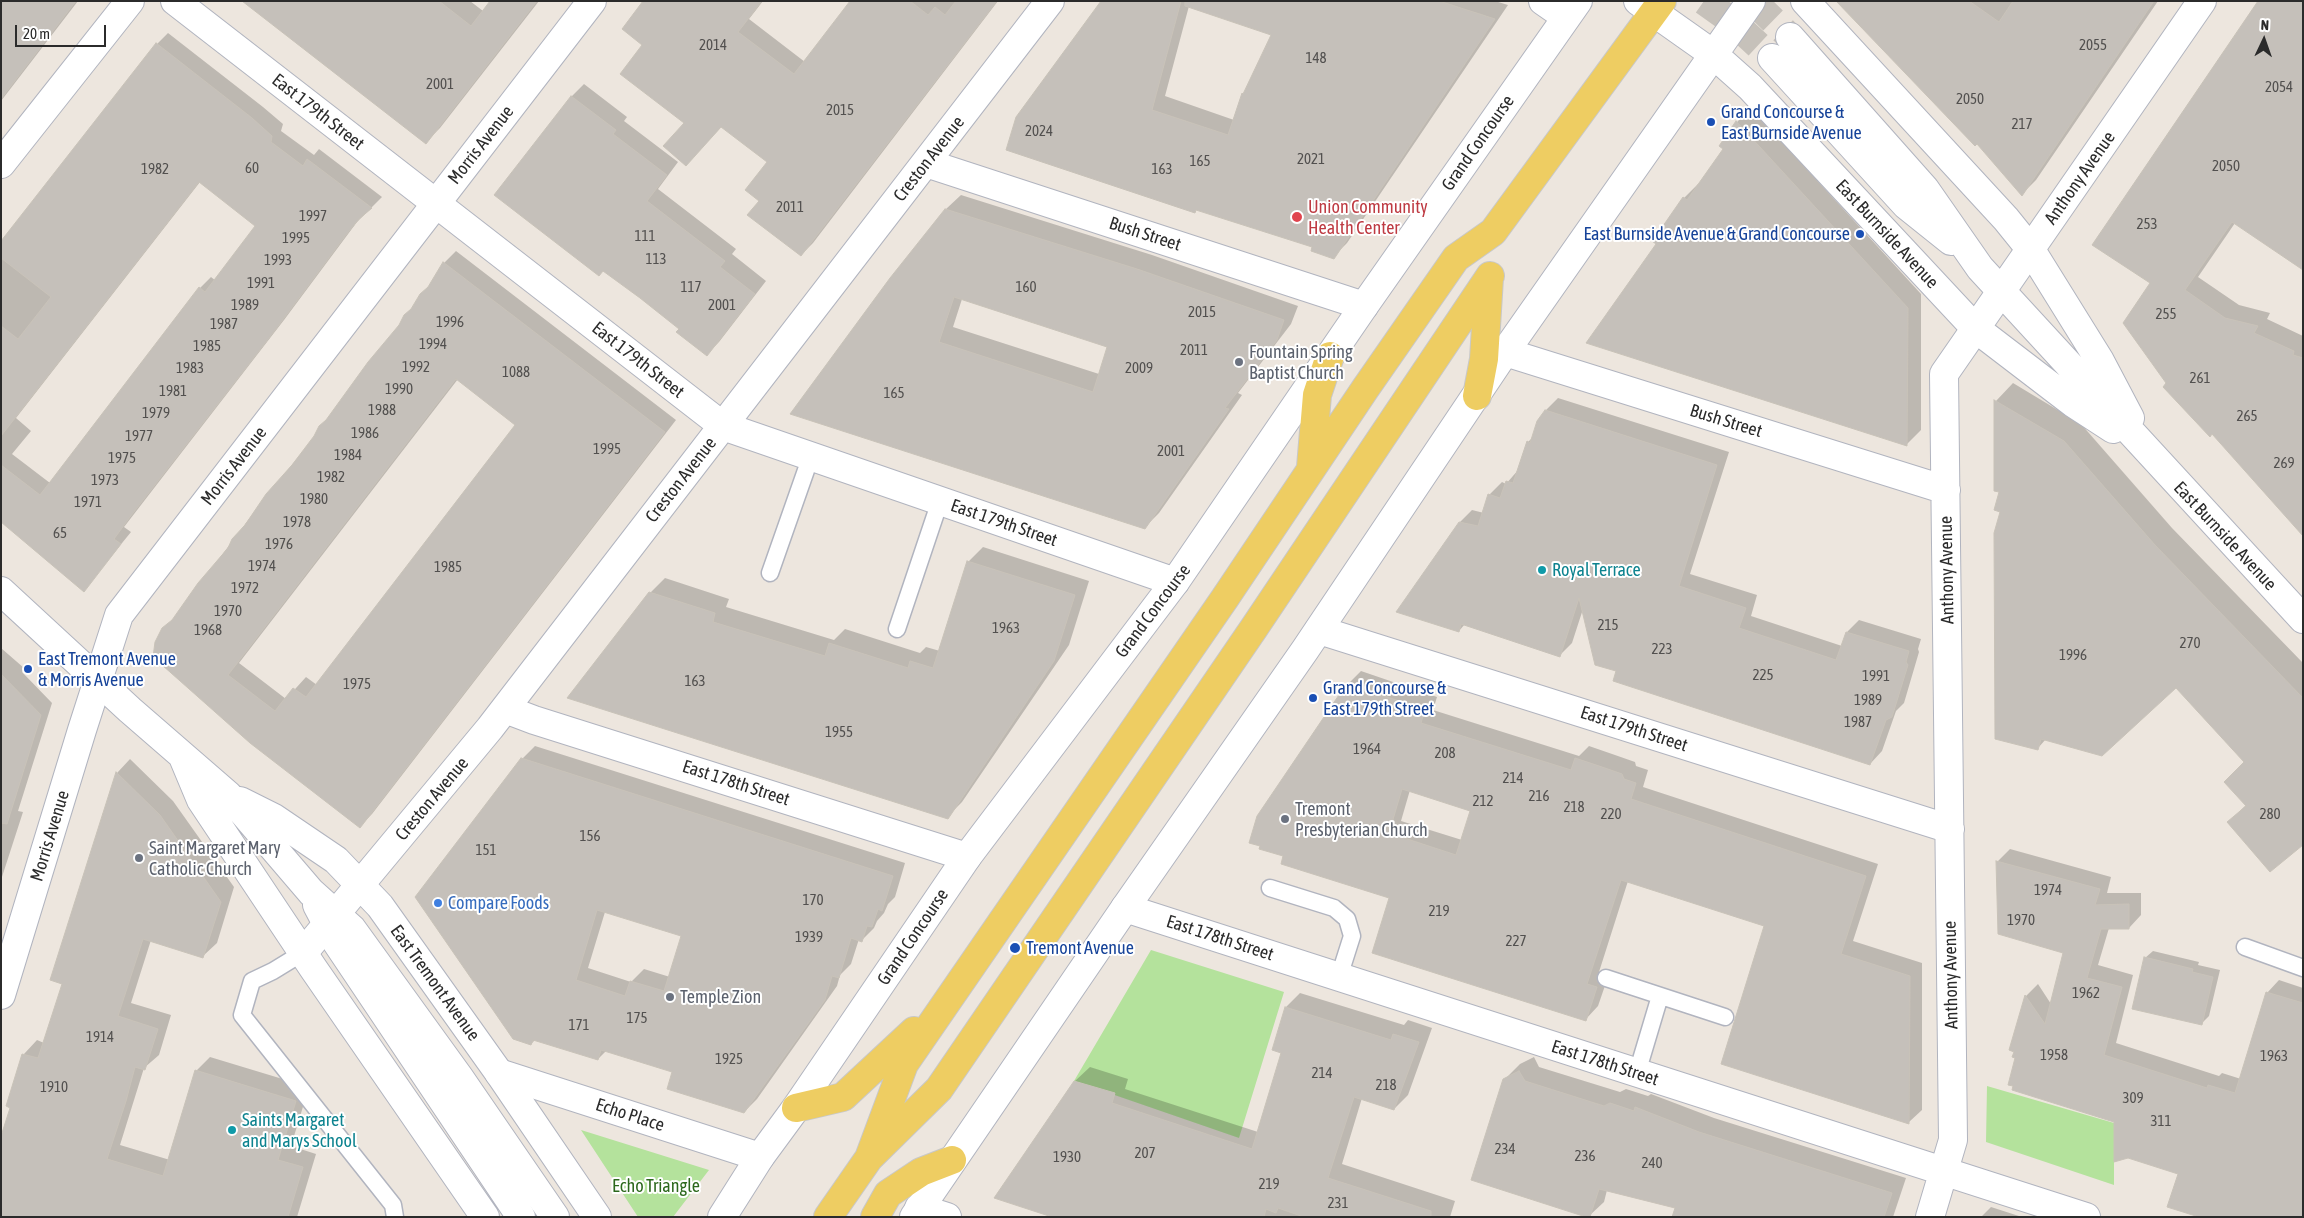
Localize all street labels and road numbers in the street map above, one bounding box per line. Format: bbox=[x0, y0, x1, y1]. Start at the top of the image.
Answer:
street label: East 179th Street bbox=[268, 69, 368, 155]
street label: Grand Concourse bbox=[1437, 91, 1519, 195]
street label: Morris Avenue bbox=[444, 101, 518, 189]
street label: Creston Avenue bbox=[889, 112, 969, 206]
street label: Anthony Avenue bbox=[2040, 127, 2120, 229]
street label: East Burnside Avenue bbox=[1831, 175, 1943, 293]
street label: Bush Street bbox=[1106, 212, 1184, 256]
street label: East 179th Street bbox=[588, 317, 688, 403]
street label: Bush Street bbox=[1687, 400, 1765, 442]
street label: Morris Avenue bbox=[197, 422, 271, 510]
street label: Creston Avenue bbox=[641, 433, 721, 527]
street label: East Burnside Avenue bbox=[2169, 477, 2281, 595]
street label: East 179th Street bbox=[948, 495, 1060, 551]
street label: Anthony Avenue bbox=[1935, 516, 1959, 624]
street label: Grand Concourse bbox=[1111, 560, 1195, 662]
street label: East 179th Street bbox=[1578, 702, 1690, 756]
street label: Creston Avenue bbox=[391, 753, 473, 845]
street label: East 178th Street bbox=[680, 756, 792, 810]
street label: Morris Avenue bbox=[26, 788, 74, 884]
street label: Grand Concourse bbox=[873, 885, 953, 989]
street label: East 178th Street bbox=[1164, 911, 1276, 965]
street label: East Tremont Avenue bbox=[386, 921, 484, 1045]
street label: Anthony Avenue bbox=[1939, 921, 1963, 1029]
street label: East 178th Street bbox=[1549, 1036, 1661, 1090]
street label: Echo Place bbox=[593, 1094, 667, 1136]

